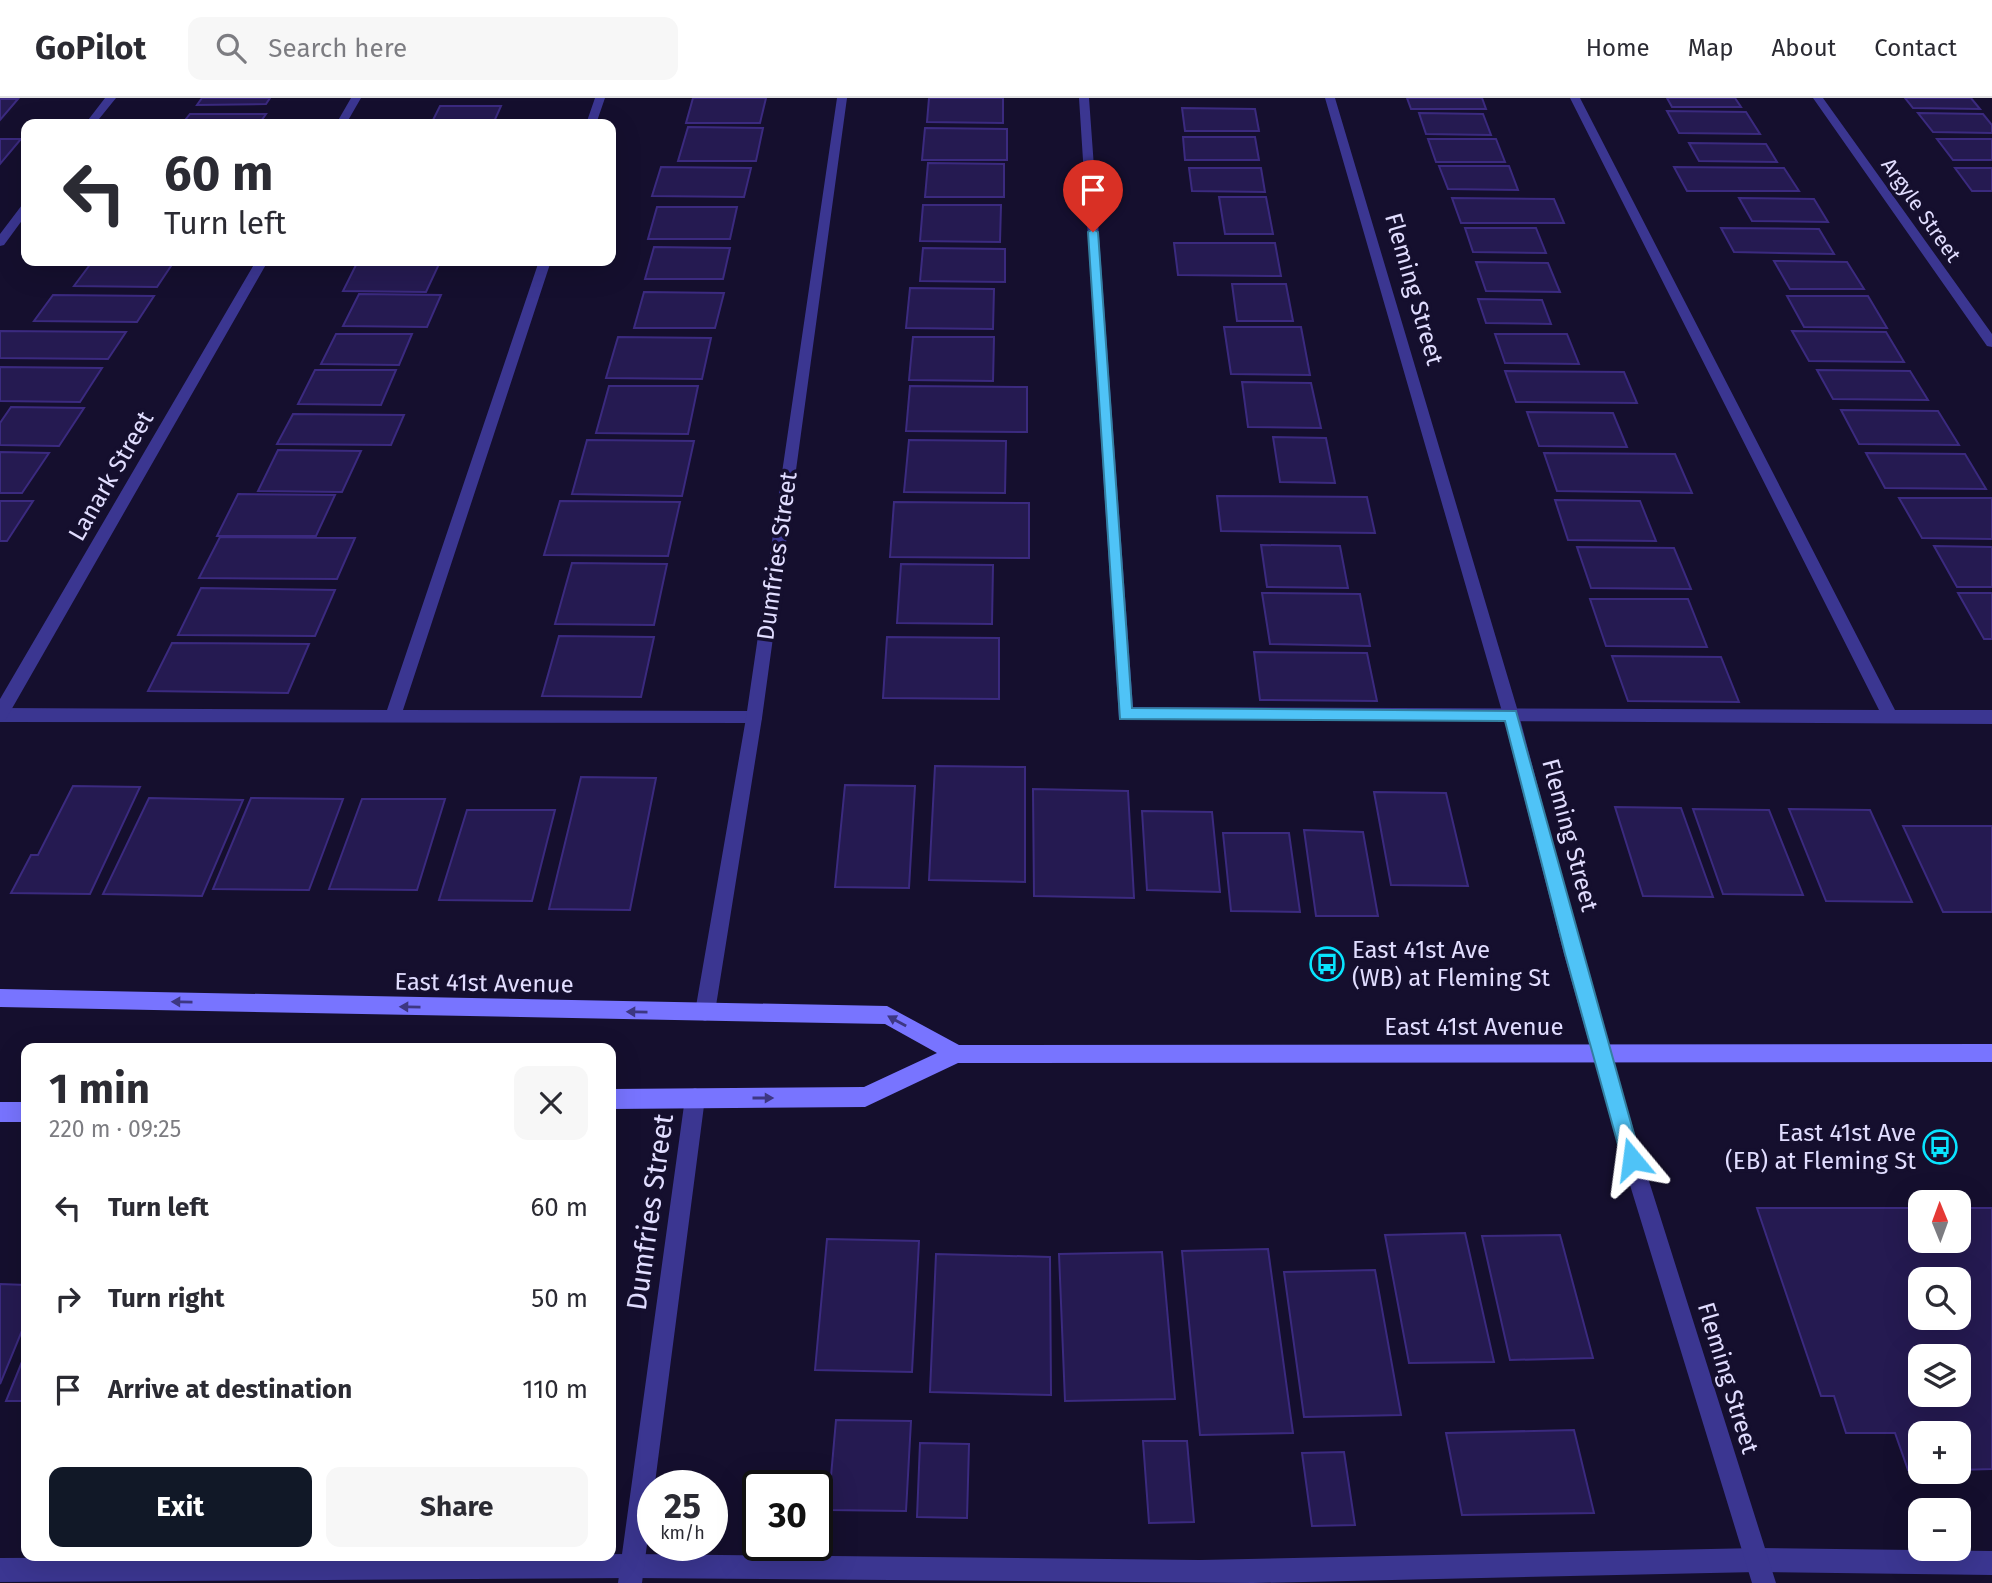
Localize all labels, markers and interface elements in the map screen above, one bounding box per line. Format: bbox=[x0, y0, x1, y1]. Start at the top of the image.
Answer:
search box bbox=[188, 17, 678, 80]
text: GoPilot bbox=[35, 28, 146, 68]
icon: search bbox=[212, 29, 250, 67]
text: Search here bbox=[268, 33, 407, 64]
text: Home bbox=[1586, 34, 1650, 62]
text: Map bbox=[1688, 34, 1734, 62]
text: About bbox=[1772, 34, 1836, 62]
text: Contact bbox=[1874, 34, 1957, 62]
text: 60 m bbox=[164, 144, 273, 203]
icon: left bbox=[49, 147, 140, 238]
street label: Argyle Street bbox=[1876, 153, 1967, 267]
pin bbox=[1063, 160, 1123, 232]
icon: arrive bbox=[1074, 171, 1112, 209]
text: Turn left bbox=[164, 204, 286, 242]
street label: Fleming Street bbox=[1379, 210, 1449, 369]
street label: Lanark Street bbox=[63, 406, 160, 546]
street label: Dumfries Street bbox=[751, 470, 803, 642]
street label: Fleming Street bbox=[1536, 756, 1604, 915]
place label: East 41st Ave (WB) at Fleming St bbox=[1352, 936, 1550, 992]
bus stop icon: East 41st Ave (WB) at Fleming St bbox=[1308, 945, 1346, 983]
street label: East 41st Avenue bbox=[394, 967, 574, 999]
one-way arrow bbox=[171, 997, 193, 1008]
one-way arrow bbox=[399, 1002, 421, 1013]
one-way arrow bbox=[626, 1006, 648, 1018]
street label: East 41st Avenue bbox=[1384, 1013, 1564, 1041]
one-way arrow bbox=[888, 1015, 907, 1027]
text: 1 min bbox=[49, 1064, 150, 1114]
button: close bbox=[514, 1066, 588, 1140]
one-way arrow bbox=[752, 1092, 774, 1104]
street label: Dumfries Street bbox=[620, 1111, 680, 1312]
text: 220 m · 09:25 bbox=[49, 1115, 181, 1143]
place label: East 41st Ave (EB) at Fleming St bbox=[1725, 1119, 1916, 1175]
position arrow bbox=[1595, 1122, 1669, 1196]
bus stop icon: East 41st Ave (EB) at Fleming St bbox=[1921, 1128, 1959, 1166]
icon: left bbox=[49, 1189, 87, 1227]
north arrow bbox=[1908, 1190, 1970, 1253]
map controls bbox=[1908, 1190, 1971, 1561]
text: Turn left bbox=[108, 1192, 209, 1223]
text: 60 m bbox=[530, 1192, 588, 1223]
button: search bbox=[1908, 1267, 1971, 1330]
icon: right bbox=[49, 1280, 87, 1318]
text: Turn right bbox=[108, 1283, 225, 1314]
text: 50 m bbox=[531, 1283, 588, 1314]
street label: Fleming Street bbox=[1692, 1299, 1764, 1457]
button: layers bbox=[1908, 1344, 1971, 1407]
icon: arrive bbox=[49, 1371, 87, 1409]
text: Arrive at destination bbox=[108, 1374, 352, 1405]
text: 110 m bbox=[522, 1374, 588, 1405]
button: + bbox=[1908, 1421, 1971, 1484]
button: Exit bbox=[49, 1467, 312, 1547]
button: Share bbox=[326, 1467, 588, 1547]
speed limit sign: 30 bbox=[742, 1470, 833, 1561]
text: 25 bbox=[664, 1485, 701, 1527]
button: − bbox=[1908, 1498, 1971, 1561]
text: km/h bbox=[660, 1522, 705, 1544]

